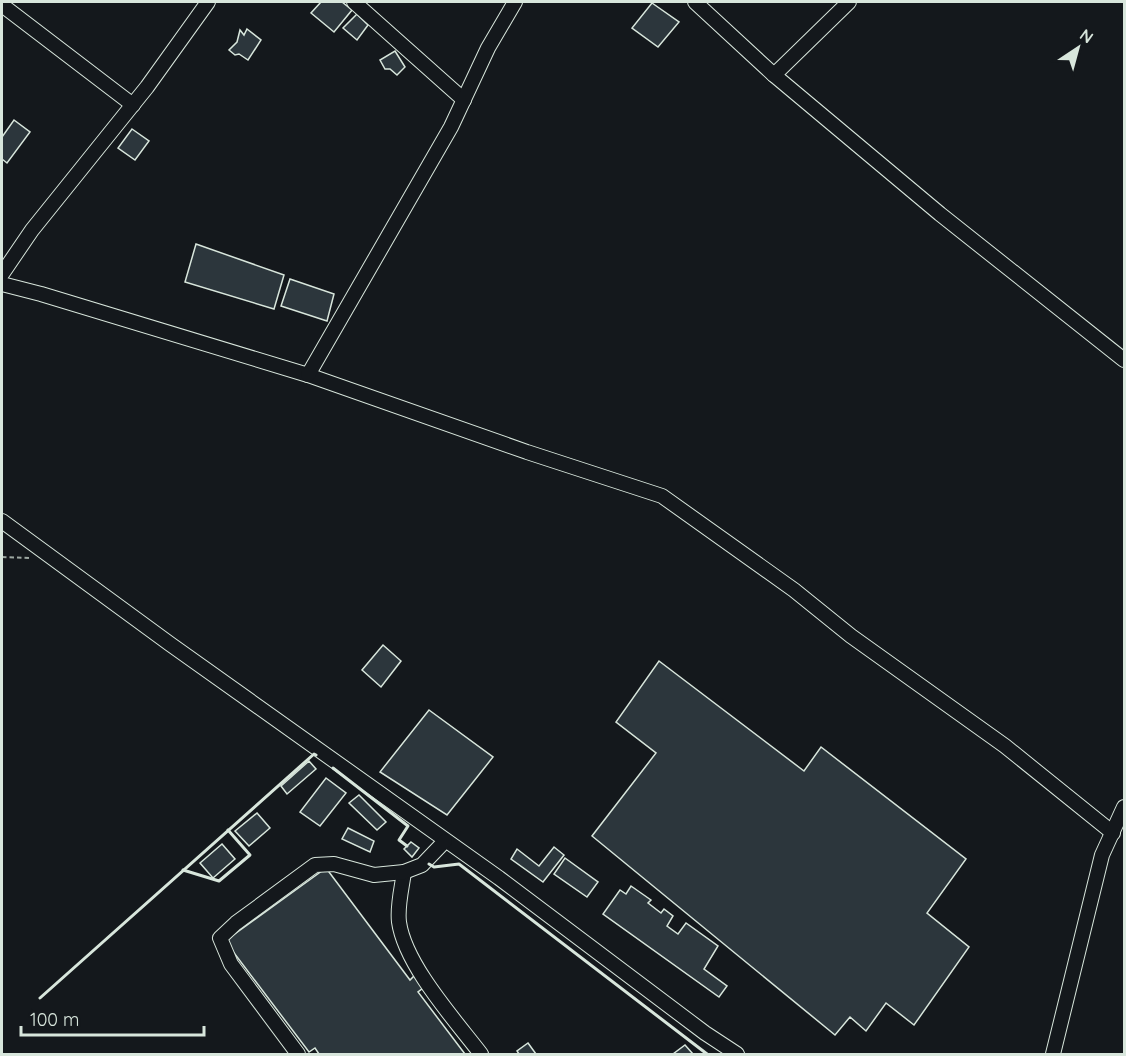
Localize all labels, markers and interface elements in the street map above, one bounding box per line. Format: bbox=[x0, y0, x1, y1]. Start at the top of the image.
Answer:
north arrow bbox=[1048, 18, 1108, 78]
text: N bbox=[1076, 24, 1097, 47]
scale bar bbox=[21, 999, 204, 1037]
text: 100 m bbox=[30, 1008, 79, 1031]

